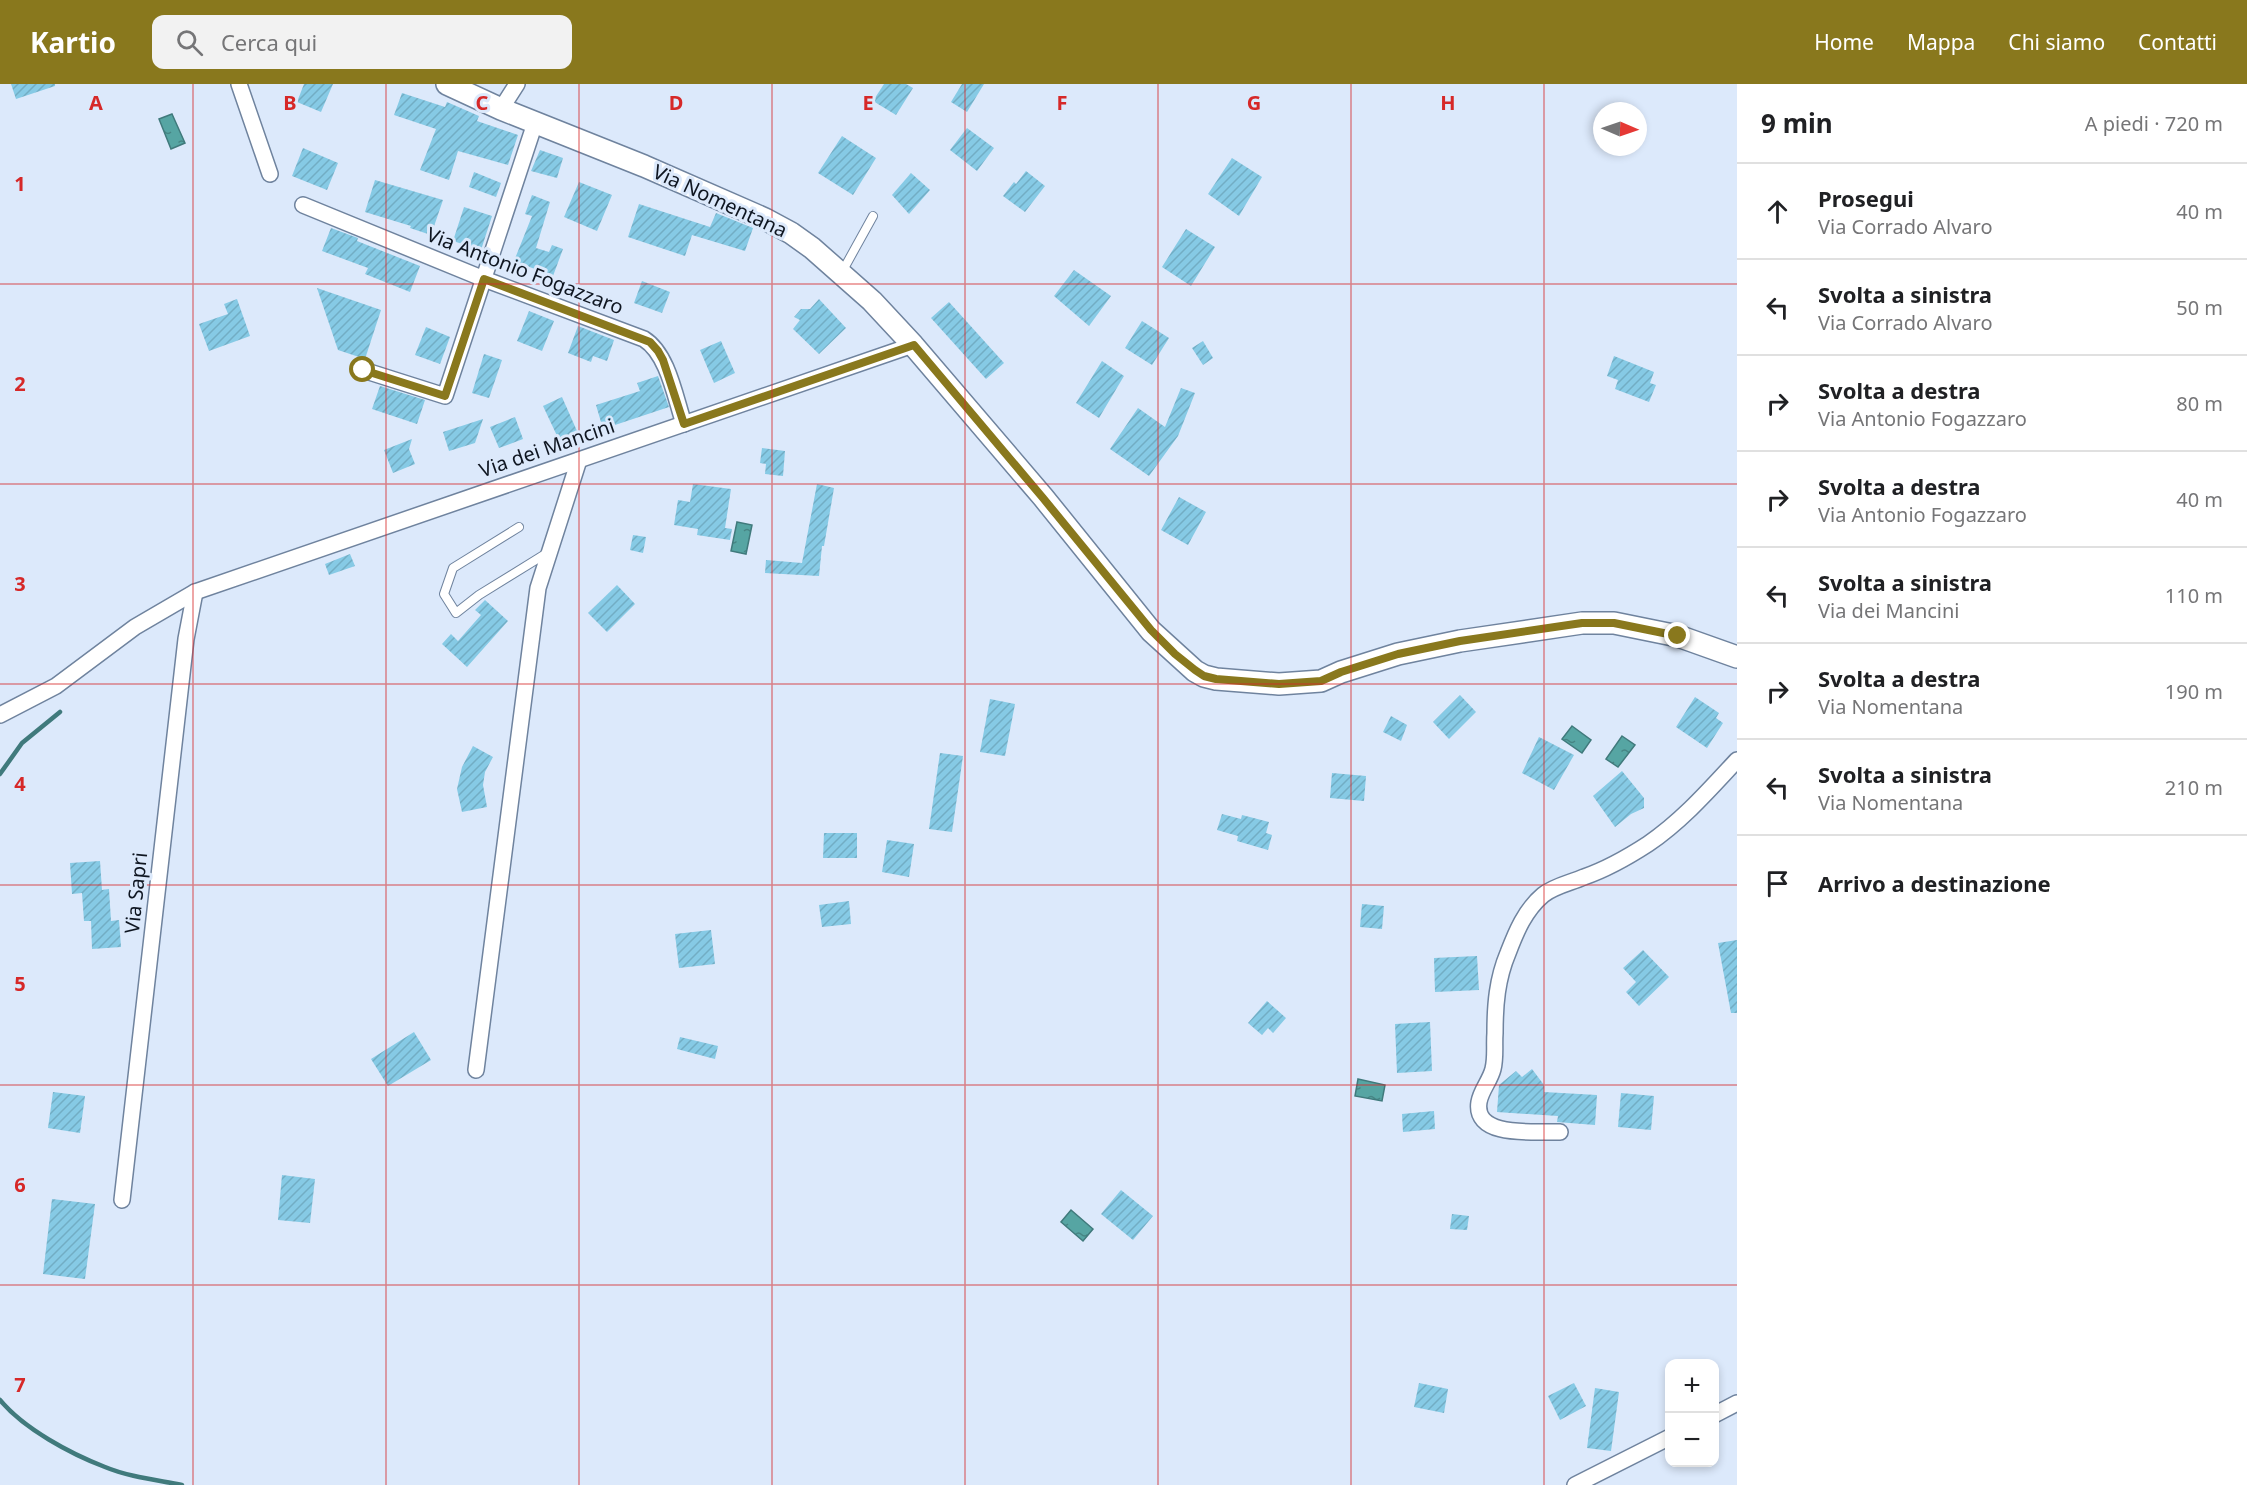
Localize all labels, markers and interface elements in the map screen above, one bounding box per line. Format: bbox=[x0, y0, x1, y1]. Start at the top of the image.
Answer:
search box bbox=[152, 15, 572, 69]
text: Kartio bbox=[30, 23, 116, 61]
icon: search bbox=[173, 26, 206, 59]
text: Cerca qui bbox=[221, 27, 317, 57]
text: Home bbox=[1814, 28, 1874, 56]
text: Mappa bbox=[1907, 28, 1975, 56]
text: Chi siamo bbox=[2008, 28, 2105, 56]
text: Contatti bbox=[2138, 28, 2217, 56]
text: A bbox=[89, 89, 103, 116]
text: B bbox=[283, 89, 297, 116]
text: C bbox=[476, 89, 489, 116]
text: D bbox=[669, 89, 683, 116]
text: E bbox=[862, 89, 874, 116]
text: F bbox=[1057, 89, 1067, 116]
text: G bbox=[1247, 89, 1261, 116]
text: H bbox=[1440, 89, 1456, 116]
north arrow bbox=[1593, 102, 1647, 156]
text: 9 min bbox=[1761, 105, 1833, 141]
text: A piedi · 720 m bbox=[2085, 110, 2223, 137]
street label: Via Nomentana bbox=[649, 158, 792, 243]
text: 1 bbox=[14, 170, 26, 197]
text: Prosegui bbox=[1818, 183, 1914, 213]
icon: ahead bbox=[1761, 195, 1794, 228]
text: 40 m bbox=[2176, 198, 2223, 225]
text: Via Corrado Alvaro bbox=[1818, 213, 1993, 240]
street label: Via Antonio Fogazzaro bbox=[423, 221, 628, 321]
text: Svolta a sinistra bbox=[1818, 279, 1992, 309]
icon: left bbox=[1761, 291, 1794, 324]
text: 50 m bbox=[2176, 294, 2223, 321]
text: Via Corrado Alvaro bbox=[1818, 309, 1993, 336]
route start bbox=[349, 356, 375, 382]
text: 2 bbox=[14, 370, 26, 397]
text: Svolta a destra bbox=[1818, 375, 1981, 405]
icon: right bbox=[1761, 387, 1794, 420]
text: 80 m bbox=[2176, 390, 2223, 417]
text: Via Antonio Fogazzaro bbox=[1818, 405, 2027, 432]
street label: Via dei Mancini bbox=[476, 412, 618, 483]
text: Svolta a destra bbox=[1818, 471, 1981, 501]
icon: right bbox=[1761, 483, 1794, 516]
text: 40 m bbox=[2176, 486, 2223, 513]
text: Via Antonio Fogazzaro bbox=[1818, 501, 2027, 528]
text: Svolta a sinistra bbox=[1818, 567, 1992, 597]
text: 3 bbox=[14, 570, 26, 597]
icon: left bbox=[1761, 579, 1794, 612]
text: 110 m bbox=[2165, 582, 2223, 609]
text: Via dei Mancini bbox=[1818, 597, 1960, 624]
route end bbox=[1664, 622, 1690, 648]
text: Svolta a destra bbox=[1818, 663, 1981, 693]
icon: right bbox=[1761, 675, 1794, 708]
text: 190 m bbox=[2165, 678, 2223, 705]
text: Via Nomentana bbox=[1818, 693, 1963, 720]
text: Svolta a sinistra bbox=[1818, 759, 1992, 789]
text: 4 bbox=[14, 770, 26, 797]
icon: left bbox=[1761, 771, 1794, 804]
text: 210 m bbox=[2165, 774, 2223, 801]
text: Via Nomentana bbox=[1818, 789, 1963, 816]
street label: Via Sapri bbox=[118, 851, 153, 935]
icon: arrive bbox=[1761, 867, 1794, 900]
text: Arrivo a destinazione bbox=[1818, 868, 2051, 898]
text: 5 bbox=[14, 970, 26, 997]
text: 6 bbox=[14, 1171, 26, 1198]
map controls bbox=[1665, 1359, 1719, 1467]
button: + bbox=[1665, 1359, 1719, 1413]
text: 7 bbox=[14, 1371, 26, 1398]
button: − bbox=[1665, 1413, 1719, 1467]

